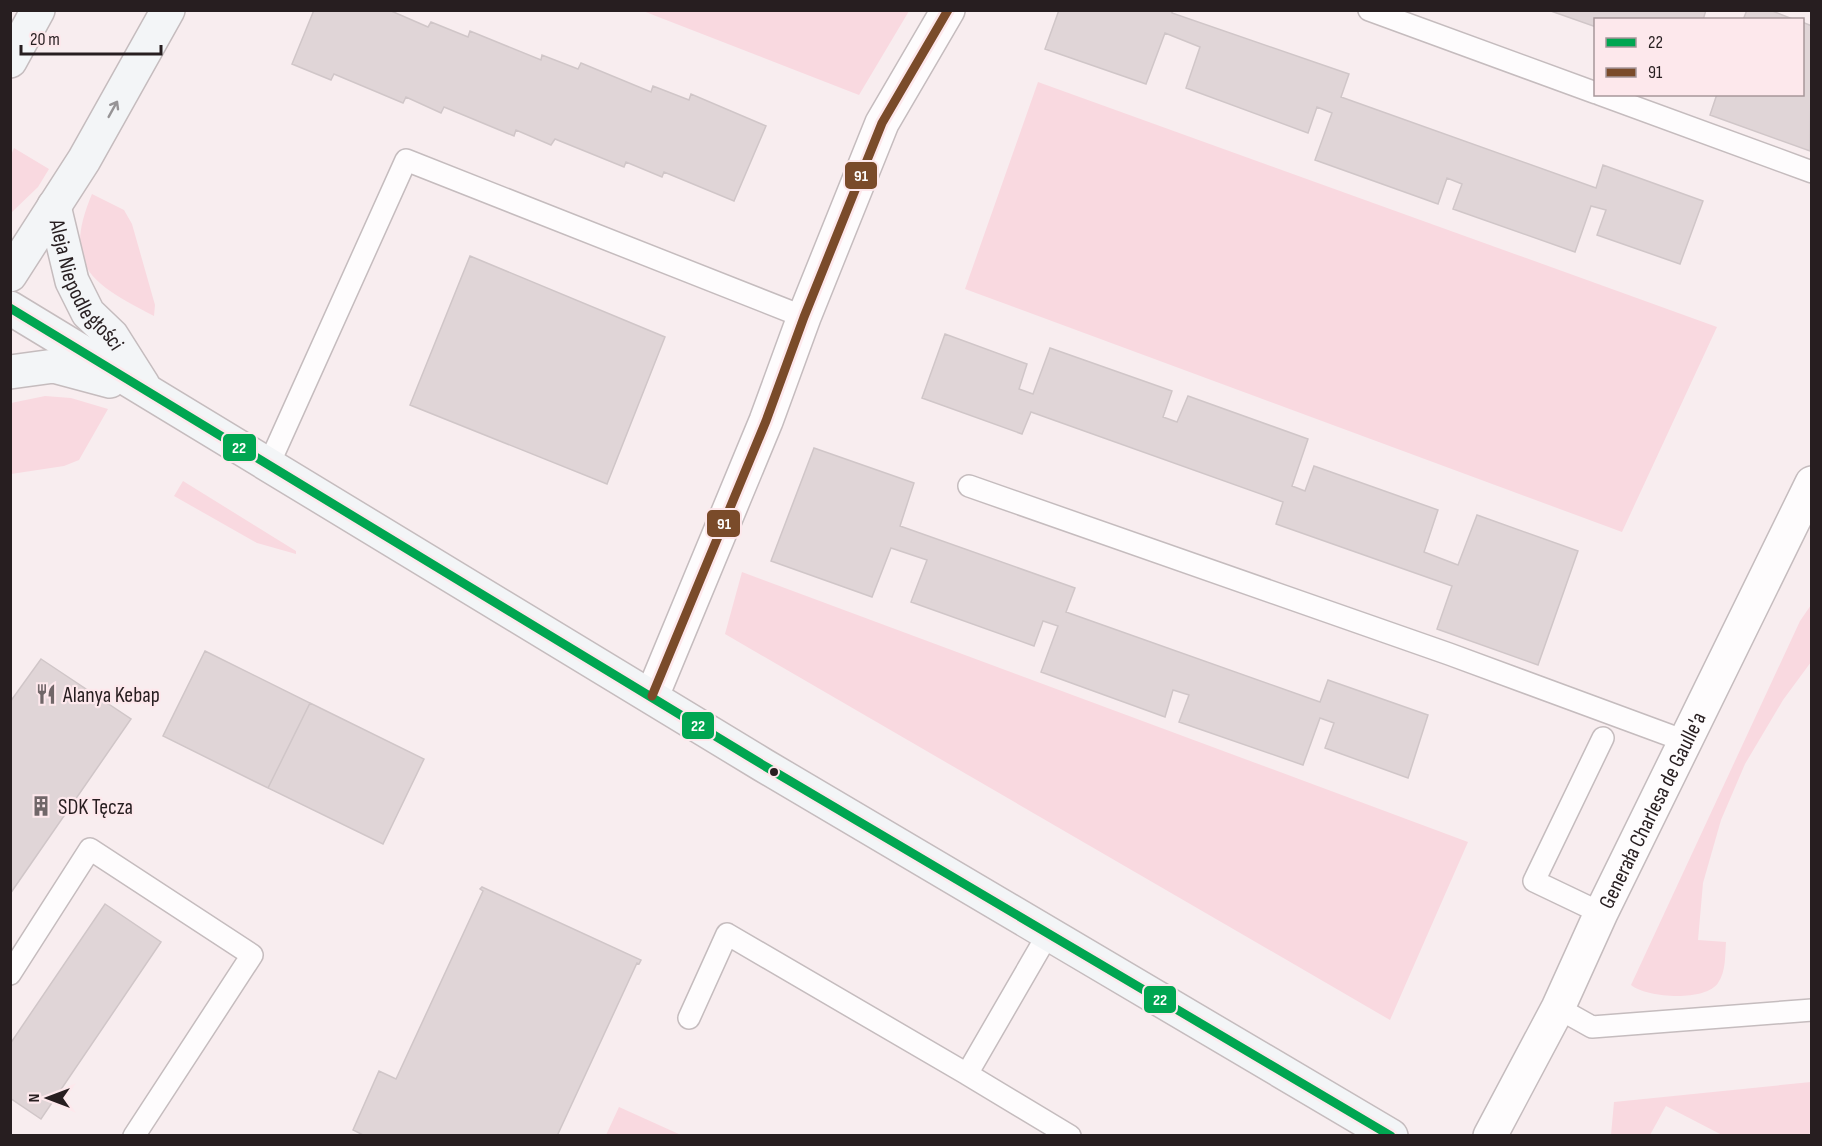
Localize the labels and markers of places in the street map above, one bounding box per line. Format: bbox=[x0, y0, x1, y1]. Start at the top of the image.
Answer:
restaurant icon: Alanya Kebap bbox=[34, 682, 58, 706]
place label: Alanya Kebap bbox=[62, 682, 160, 709]
unlabelled marker bbox=[768, 766, 780, 778]
building icon: SDK Tęcza bbox=[29, 794, 53, 818]
place label: SDK Tęcza bbox=[58, 794, 133, 821]

